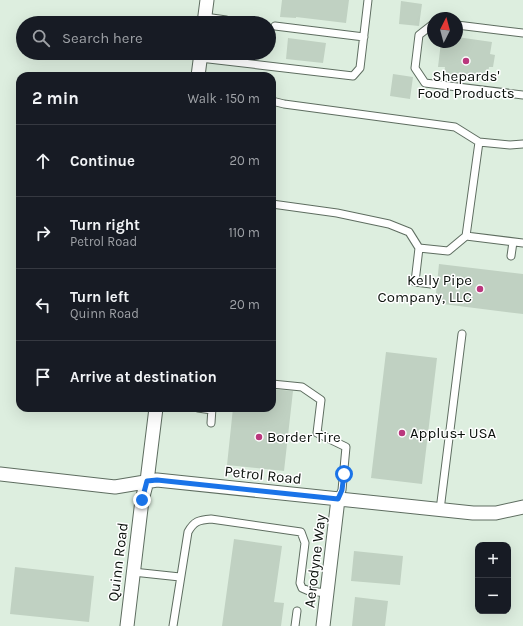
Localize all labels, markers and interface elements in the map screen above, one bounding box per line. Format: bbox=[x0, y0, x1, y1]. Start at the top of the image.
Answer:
north arrow bbox=[427, 12, 463, 48]
search box bbox=[16, 16, 276, 60]
icon: search bbox=[30, 27, 52, 49]
text: Search here bbox=[62, 29, 143, 47]
marker: Shepards' Food Products bbox=[461, 56, 471, 66]
place label: Shepards' Food Products bbox=[417, 67, 515, 102]
text: 2 min bbox=[32, 88, 79, 108]
text: Walk · 150 m bbox=[188, 91, 260, 106]
icon: ahead bbox=[32, 150, 54, 172]
text: Continue bbox=[70, 152, 135, 170]
text: 20 m bbox=[230, 153, 260, 168]
text: Turn right bbox=[70, 216, 140, 234]
icon: right bbox=[32, 222, 54, 244]
text: 110 m bbox=[228, 225, 260, 240]
text: Petrol Road bbox=[70, 234, 137, 249]
place label: Kelly Pipe Company, LLC bbox=[378, 271, 472, 306]
marker: Kelly Pipe Company, LLC bbox=[475, 284, 485, 294]
text: Turn left bbox=[70, 288, 129, 306]
icon: left bbox=[32, 294, 54, 316]
text: 20 m bbox=[230, 297, 260, 312]
text: Quinn Road bbox=[70, 306, 139, 321]
icon: arrive bbox=[32, 366, 54, 388]
text: Arrive at destination bbox=[70, 368, 217, 386]
place label: Applus+ USA bbox=[410, 424, 497, 442]
place label: Border Tire bbox=[267, 428, 341, 446]
marker: Applus+ USA bbox=[397, 428, 407, 438]
marker: Border Tire bbox=[254, 432, 264, 442]
street label: Petrol Road bbox=[223, 462, 303, 488]
route start bbox=[335, 465, 353, 483]
route end bbox=[133, 491, 151, 509]
street label: Aerodyne Way bbox=[300, 513, 330, 609]
street label: Quinn Road bbox=[104, 521, 132, 603]
map controls bbox=[475, 542, 511, 614]
button: + bbox=[475, 542, 511, 578]
button: − bbox=[475, 578, 511, 614]

